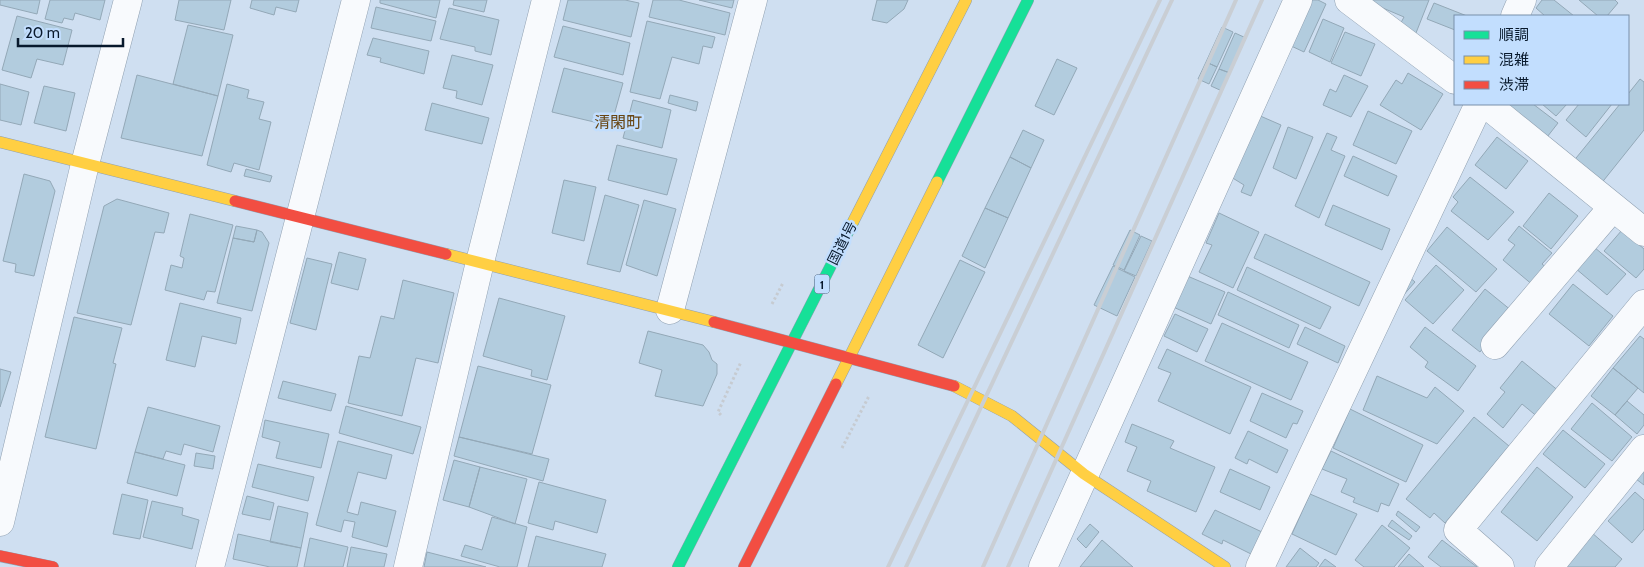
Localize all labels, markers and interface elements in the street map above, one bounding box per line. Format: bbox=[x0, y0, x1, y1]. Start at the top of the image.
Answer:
scale bar bbox=[18, 15, 122, 47]
legend bbox=[1454, 15, 1629, 105]
text: 20 m bbox=[25, 24, 60, 42]
text: 順調 bbox=[1499, 26, 1529, 44]
text: 混雑 bbox=[1499, 51, 1529, 69]
text: 渋滞 bbox=[1499, 76, 1529, 94]
district label: 清閑町 bbox=[594, 113, 642, 132]
street label: 国道1号 bbox=[823, 218, 861, 268]
road number: 1 bbox=[814, 274, 830, 294]

